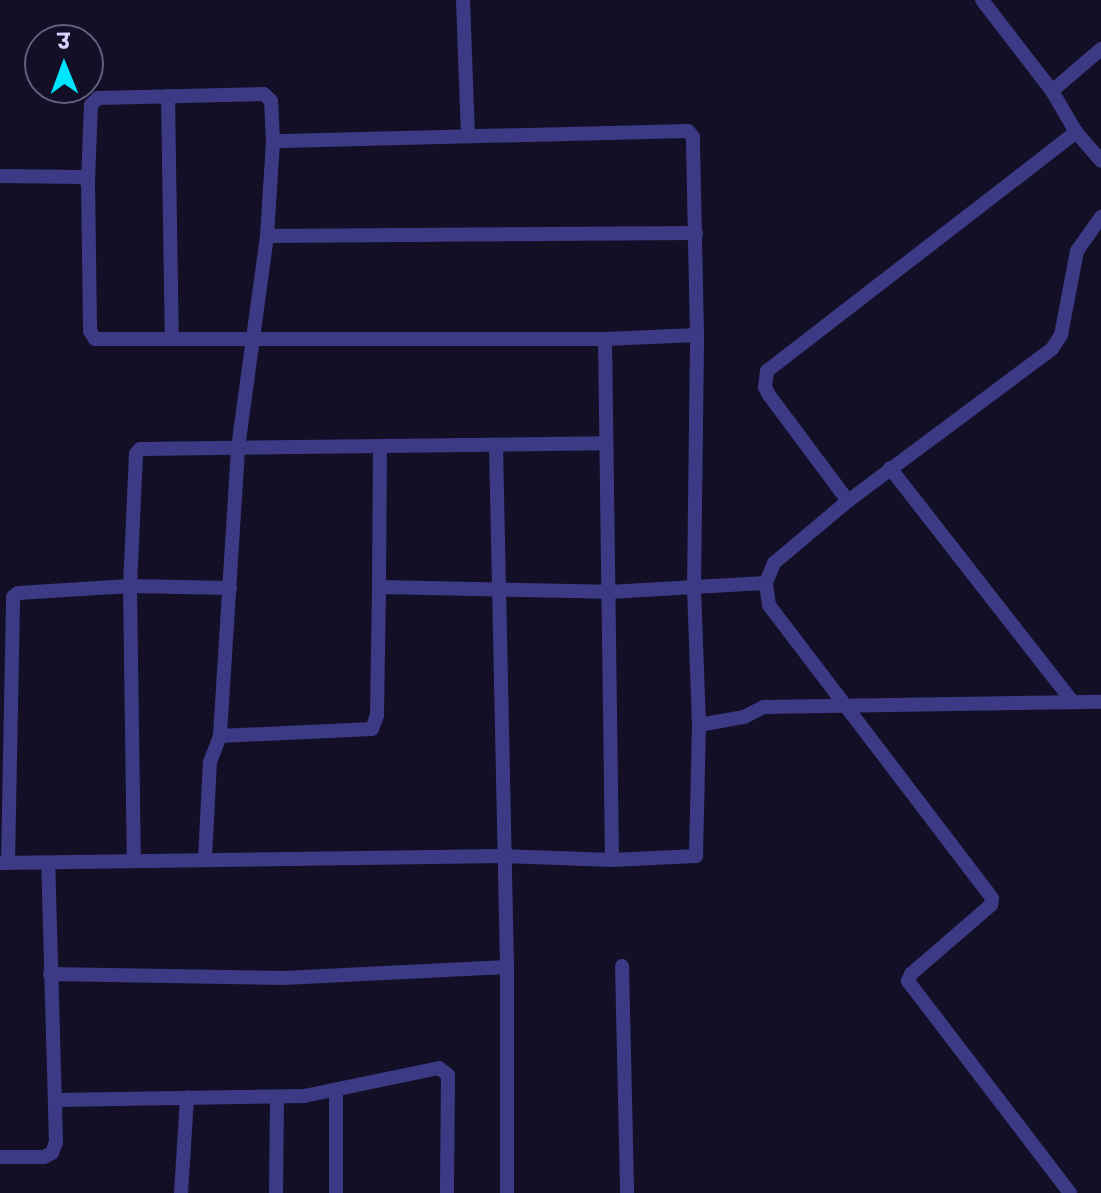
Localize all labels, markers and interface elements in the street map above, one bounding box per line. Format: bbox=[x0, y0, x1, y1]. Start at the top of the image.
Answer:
north arrow bbox=[24, 24, 104, 104]
text: उ bbox=[57, 26, 70, 57]

